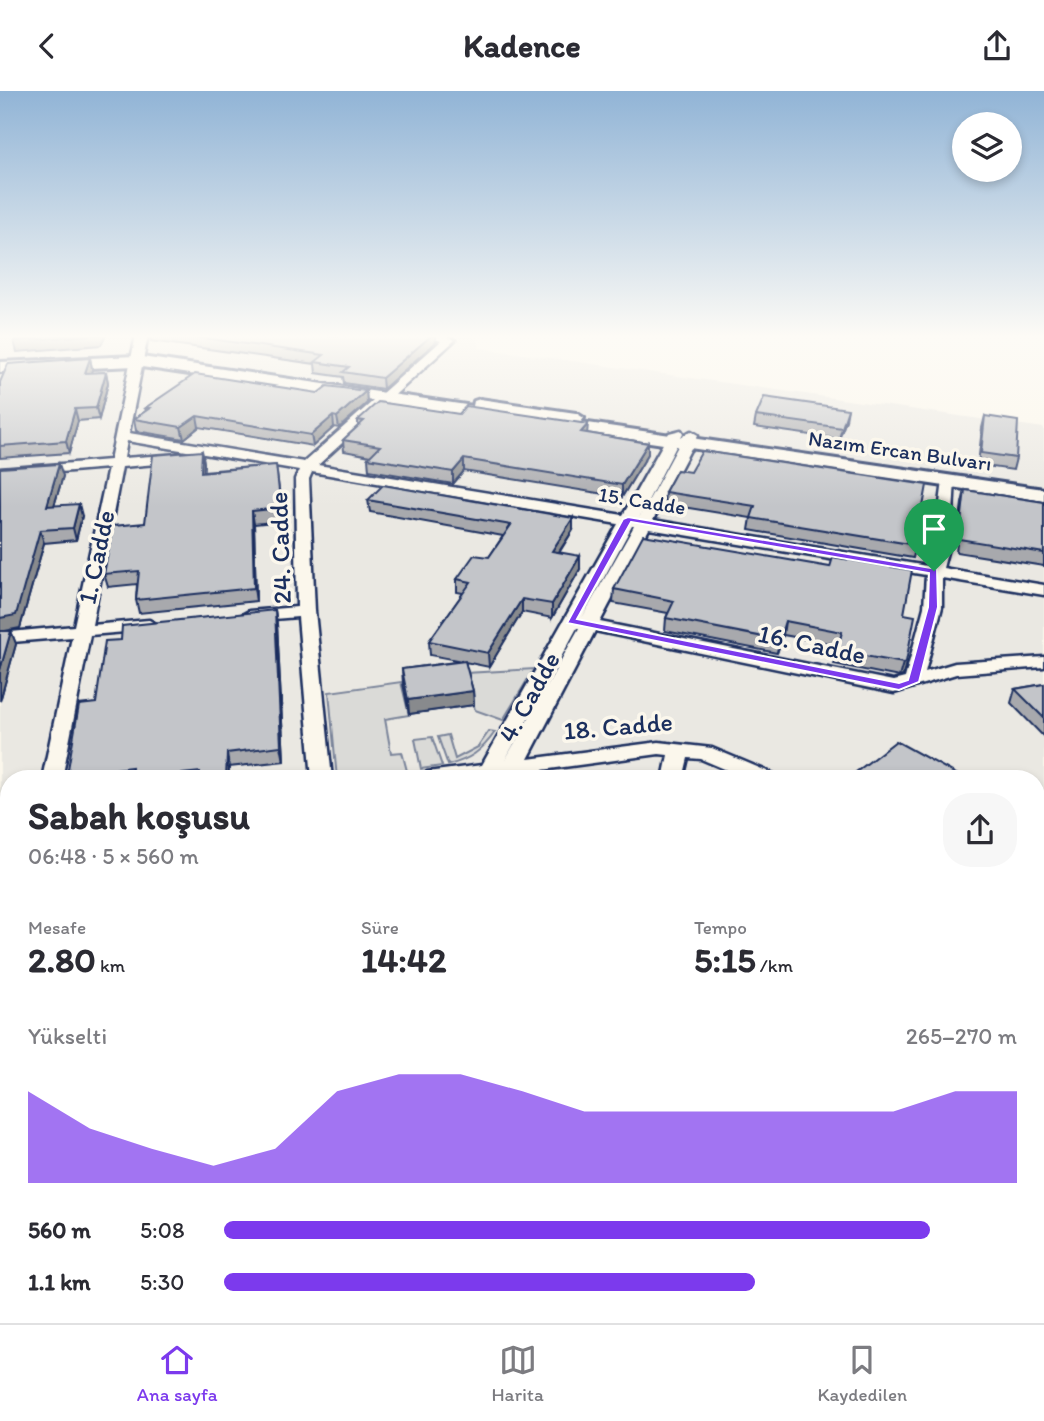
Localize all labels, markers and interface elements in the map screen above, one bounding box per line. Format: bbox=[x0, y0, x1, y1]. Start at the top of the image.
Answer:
icon: back bbox=[28, 27, 66, 65]
text: Kadence bbox=[463, 27, 581, 65]
icon: share bbox=[978, 27, 1016, 65]
map controls bbox=[952, 112, 1022, 182]
button: layers bbox=[952, 112, 1022, 182]
street label: Nazım Ercan Bulvarı bbox=[807, 425, 993, 476]
street label: 15. Cadde bbox=[597, 481, 687, 520]
street label: 24. Cadde bbox=[262, 491, 298, 605]
pin bbox=[904, 499, 964, 571]
street label: 1. Cadde bbox=[70, 507, 122, 607]
icon: arrive bbox=[915, 510, 953, 548]
street label: 16. Cadde bbox=[755, 617, 869, 671]
street label: 4. Cadde bbox=[491, 646, 567, 748]
street label: 18. Cadde bbox=[562, 705, 674, 747]
text: Sabah koşusu bbox=[28, 793, 250, 839]
button: share bbox=[943, 793, 1017, 867]
text: 06:48 · 5 × 560 m bbox=[28, 842, 199, 870]
text: Mesafe bbox=[28, 916, 86, 939]
text: Süre bbox=[361, 916, 399, 939]
text: Tempo bbox=[694, 916, 747, 939]
text: 2.80 bbox=[28, 939, 96, 981]
text: 14:42 bbox=[361, 939, 446, 981]
text: 5:15 bbox=[694, 939, 756, 981]
text: km bbox=[96, 954, 125, 977]
text: /km bbox=[756, 954, 793, 977]
text: Yükselti bbox=[28, 1022, 107, 1050]
text: 265–270 m bbox=[906, 1022, 1017, 1050]
text: 560 m bbox=[28, 1216, 91, 1244]
text: 5:08 bbox=[140, 1216, 184, 1244]
text: 1.1 km bbox=[28, 1268, 91, 1296]
text: 5:30 bbox=[140, 1268, 184, 1296]
tab: Ana sayfa bbox=[137, 1341, 218, 1406]
tab: Harita bbox=[491, 1341, 544, 1406]
tab: Kaydedilen bbox=[817, 1341, 907, 1406]

